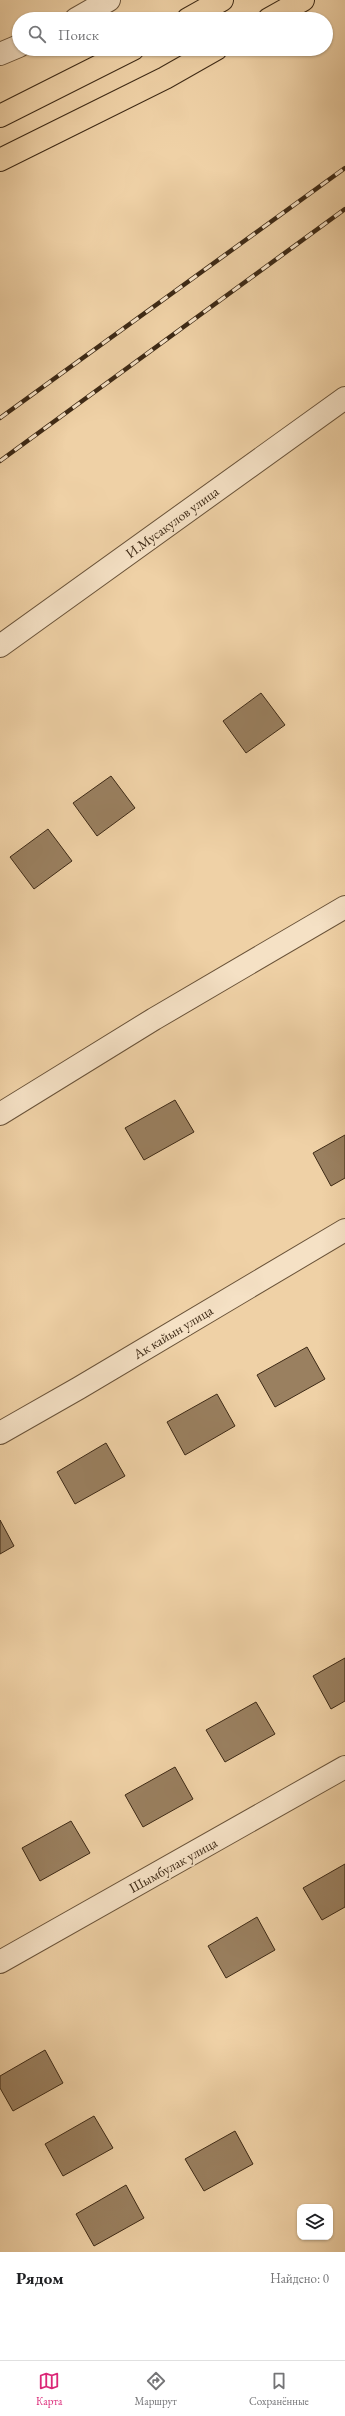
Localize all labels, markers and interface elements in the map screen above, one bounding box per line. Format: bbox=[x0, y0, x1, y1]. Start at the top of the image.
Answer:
search box bbox=[12, 12, 333, 56]
icon: search bbox=[26, 23, 48, 45]
text: Поиск bbox=[58, 25, 99, 44]
street label: И.Мусакулов улица bbox=[122, 482, 222, 562]
street label: Ак кайын улица bbox=[129, 1301, 217, 1363]
street label: Шымбулак улица bbox=[126, 1833, 221, 1897]
map controls bbox=[297, 2204, 333, 2240]
button: layers bbox=[297, 2204, 333, 2240]
text: Рядом bbox=[16, 2267, 64, 2289]
text: Найдено: 0 bbox=[270, 2270, 329, 2287]
tab: Карта bbox=[36, 2370, 62, 2408]
tab: Маршрут bbox=[135, 2370, 177, 2408]
tab: Сохранённые bbox=[249, 2370, 309, 2408]

